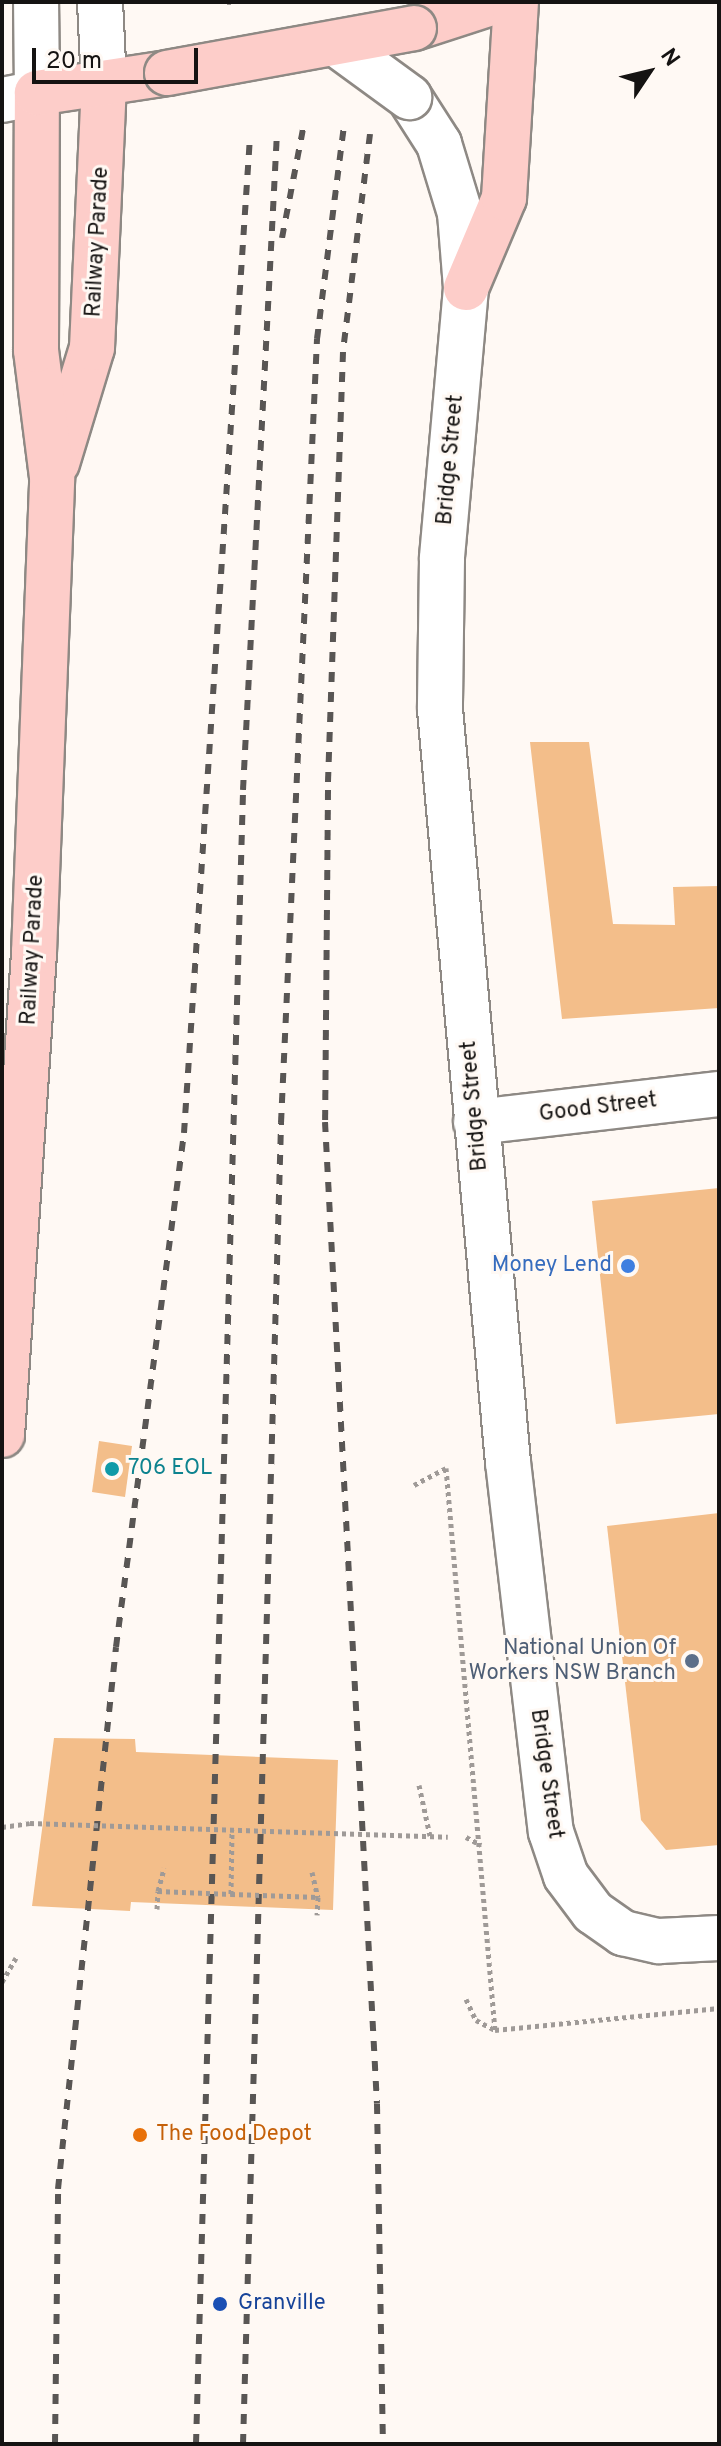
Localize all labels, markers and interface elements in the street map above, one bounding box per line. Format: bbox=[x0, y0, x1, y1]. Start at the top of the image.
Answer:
scale bar bbox=[36, 32, 202, 82]
north arrow bbox=[609, 32, 689, 112]
text: N bbox=[653, 44, 685, 72]
text: 20 m bbox=[46, 47, 102, 77]
street label: Railway Parade bbox=[81, 166, 115, 318]
street label: Bridge Street bbox=[432, 394, 470, 526]
street label: Railway Parade bbox=[16, 874, 50, 1026]
street label: Bridge Street bbox=[456, 1040, 494, 1172]
street label: Good Street bbox=[538, 1088, 658, 1128]
place label: Money Lend bbox=[492, 1253, 612, 1279]
marker: Money Lend bbox=[619, 1257, 637, 1275]
place label: 706 EOL bbox=[128, 1456, 212, 1482]
marker: 706 EOL bbox=[103, 1460, 121, 1478]
place label: National Union Of Workers NSW Branch bbox=[468, 1635, 676, 1686]
marker: National Union Of Workers NSW Branch bbox=[683, 1652, 701, 1670]
street label: Bridge Street bbox=[524, 1707, 568, 1841]
place label: The Food Depot bbox=[156, 2122, 312, 2148]
marker: The Food Depot bbox=[131, 2126, 149, 2144]
place label: Granville bbox=[238, 2291, 326, 2317]
marker: Granville bbox=[209, 2293, 231, 2315]

